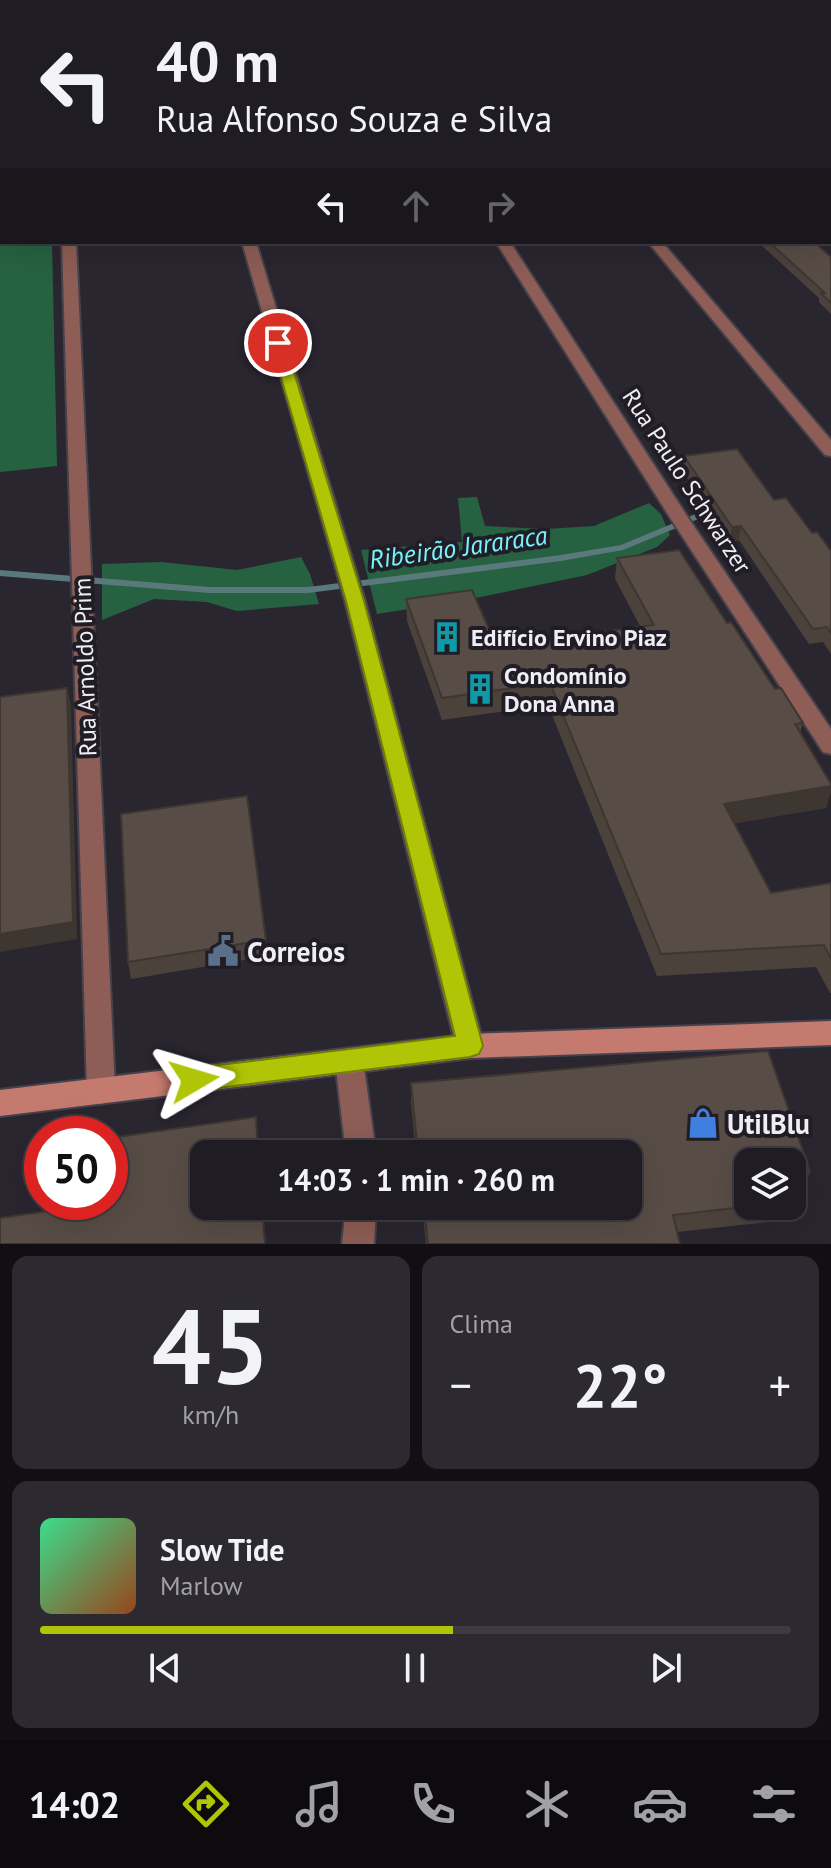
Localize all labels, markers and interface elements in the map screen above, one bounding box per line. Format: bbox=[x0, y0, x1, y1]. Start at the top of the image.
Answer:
text: 40 m bbox=[156, 25, 279, 97]
icon: left bbox=[24, 32, 128, 136]
text: Rua Alfonso Souza e Silva bbox=[156, 95, 552, 142]
icon: left bbox=[310, 184, 354, 228]
icon: ahead bbox=[394, 184, 438, 228]
icon: right bbox=[478, 184, 522, 228]
pin bbox=[244, 309, 312, 377]
icon: arrive bbox=[256, 321, 300, 365]
street label: Rua Paulo Schwarzer bbox=[616, 383, 758, 579]
water label: Ribeirão Jararaca bbox=[367, 518, 550, 576]
street label: Rua Arnoldo Prim bbox=[66, 577, 104, 757]
building icon: Edifício Ervino Piaz bbox=[430, 620, 464, 654]
place label: Edifício Ervino Piaz bbox=[471, 622, 667, 653]
place label: Condomínio Dona Anna bbox=[504, 660, 627, 719]
building icon: Condomínio Dona Anna bbox=[463, 672, 497, 706]
place label: Correios bbox=[247, 933, 345, 970]
public building icon: Correios bbox=[206, 934, 240, 968]
position arrow bbox=[152, 1038, 236, 1122]
place label: UtilBlu bbox=[727, 1105, 810, 1142]
shop icon: UtilBlu bbox=[686, 1106, 720, 1140]
speed limit sign: 50 bbox=[24, 1116, 128, 1220]
map controls bbox=[734, 1148, 806, 1220]
button: layers bbox=[734, 1148, 806, 1220]
text: 14:03 · 1 min · 260 m bbox=[277, 1160, 555, 1199]
text: 45 bbox=[152, 1278, 270, 1413]
text: Clima bbox=[450, 1307, 513, 1340]
text: 22° bbox=[573, 1346, 667, 1424]
text: − bbox=[450, 1356, 472, 1413]
text: + bbox=[769, 1356, 791, 1413]
text: km/h bbox=[182, 1398, 239, 1431]
text: Slow Tide bbox=[160, 1530, 285, 1569]
text: Marlow bbox=[160, 1569, 243, 1602]
icon: previous bbox=[143, 1646, 187, 1690]
icon: pause bbox=[393, 1646, 437, 1690]
icon: next bbox=[644, 1646, 688, 1690]
icon: directions bbox=[178, 1776, 234, 1832]
icon: music bbox=[291, 1776, 347, 1832]
icon: phone bbox=[405, 1776, 461, 1832]
icon: climate bbox=[519, 1776, 575, 1832]
icon: car bbox=[632, 1776, 688, 1832]
icon: filters bbox=[746, 1776, 802, 1832]
text: 14:02 bbox=[29, 1781, 120, 1828]

